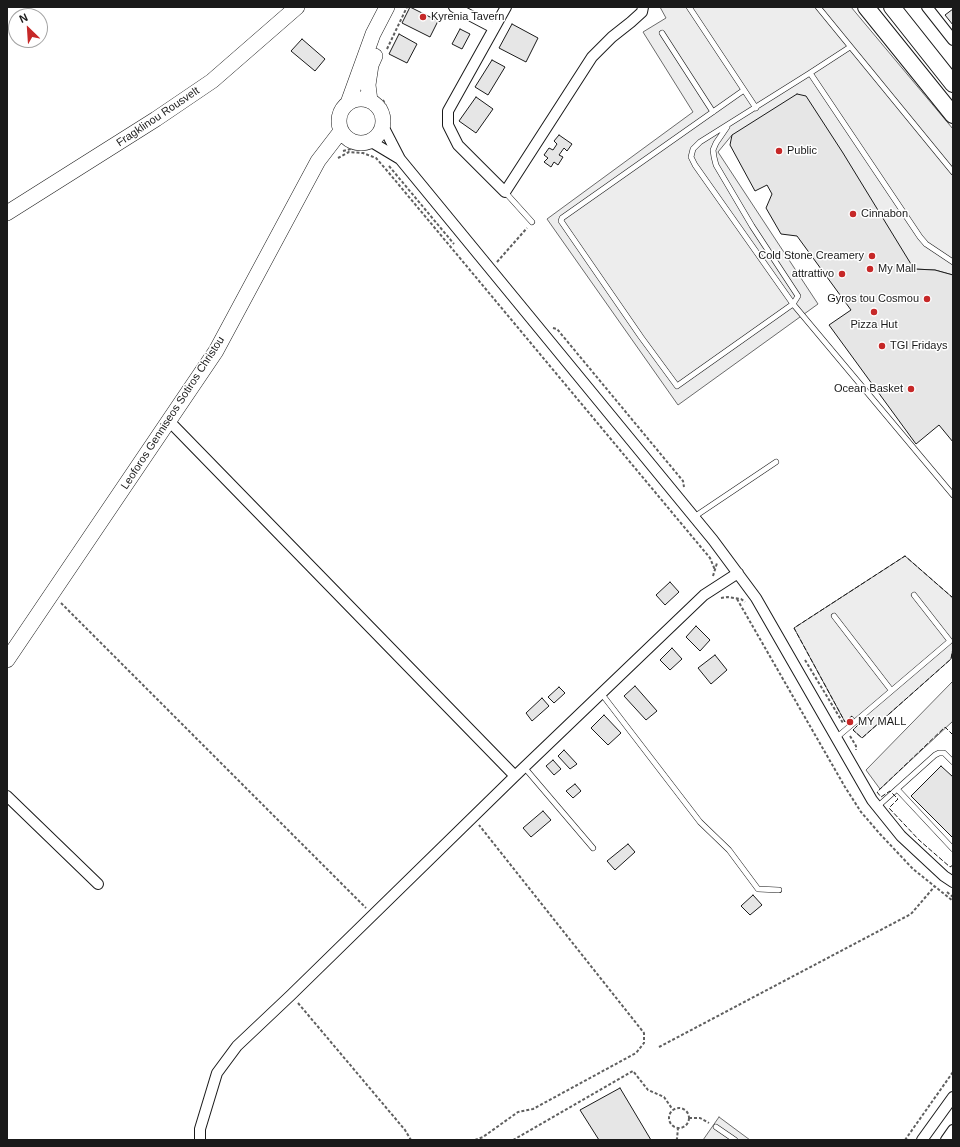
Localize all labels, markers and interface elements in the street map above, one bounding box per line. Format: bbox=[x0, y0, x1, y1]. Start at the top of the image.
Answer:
north arrow bbox=[8, 8, 48, 48]
place label: Kyrenia Tavern bbox=[431, 10, 504, 24]
text: N bbox=[17, 11, 29, 25]
marker: Kyrenia Tavern bbox=[418, 12, 428, 22]
street label: Fragklinou Rousvelt bbox=[114, 84, 202, 150]
place label: Public bbox=[787, 144, 817, 158]
marker: Public bbox=[774, 146, 784, 156]
place label: Cinnabon bbox=[861, 207, 908, 221]
marker: Cinnabon bbox=[848, 209, 858, 219]
place label: Cold Stone Creamery bbox=[758, 249, 864, 263]
marker: Cold Stone Creamery bbox=[867, 251, 877, 261]
place label: My Mall bbox=[878, 262, 916, 276]
marker: My Mall bbox=[865, 264, 875, 274]
place label: attrattivo bbox=[792, 267, 834, 281]
marker: attrattivo bbox=[837, 269, 847, 279]
place label: Gyros tou Cosmou bbox=[827, 292, 919, 306]
marker: Gyros tou Cosmou bbox=[922, 294, 932, 304]
marker: Pizza Hut bbox=[869, 307, 879, 317]
place label: Pizza Hut bbox=[850, 318, 898, 332]
street label: Leoforos Genniseos Sotiros Christou bbox=[119, 334, 227, 492]
place label: TGI Fridays bbox=[890, 339, 947, 353]
marker: TGI Fridays bbox=[877, 341, 887, 351]
place label: Ocean Basket bbox=[834, 382, 903, 396]
marker: Ocean Basket bbox=[906, 384, 916, 394]
place label: MY MALL bbox=[858, 715, 906, 729]
marker: MY MALL bbox=[845, 717, 855, 727]

